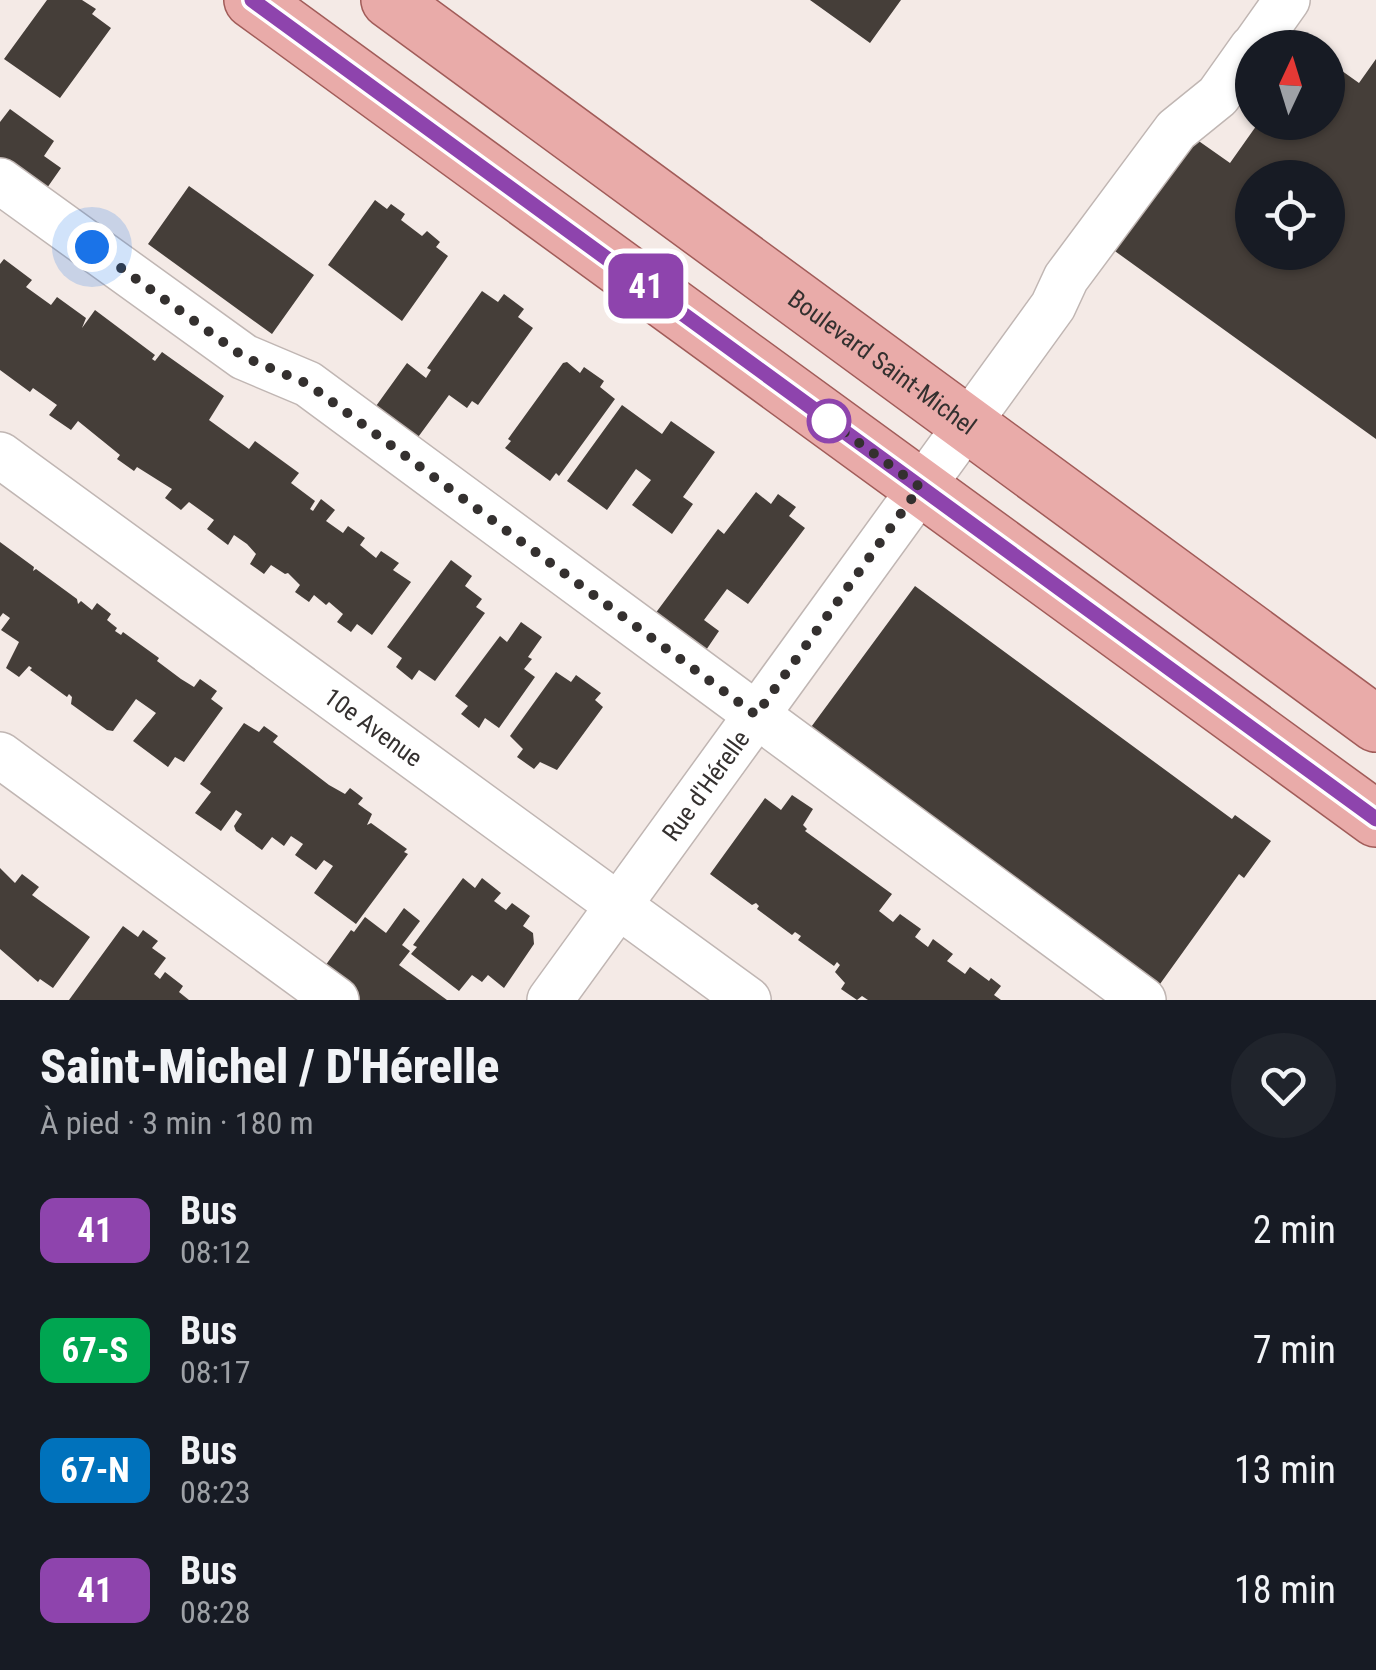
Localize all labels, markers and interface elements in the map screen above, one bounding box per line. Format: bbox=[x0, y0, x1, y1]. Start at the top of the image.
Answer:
north arrow bbox=[1235, 30, 1345, 140]
map controls bbox=[1235, 30, 1345, 270]
button: locate bbox=[1235, 160, 1345, 270]
your location bbox=[67, 222, 117, 272]
line badge: 41 bbox=[601, 254, 691, 318]
text: 41 bbox=[628, 266, 664, 307]
street label: Boulevard Saint-Michel bbox=[783, 284, 982, 441]
unlabelled marker bbox=[808, 400, 850, 442]
street label: 10e Avenue bbox=[318, 682, 428, 773]
street label: Rue d'Hérelle bbox=[656, 725, 756, 847]
button: heart bbox=[1231, 1033, 1336, 1138]
text: Saint-Michel / D'Hérelle bbox=[40, 1038, 499, 1095]
text: À pied · 3 min · 180 m bbox=[40, 1104, 314, 1142]
text: Bus bbox=[180, 1189, 237, 1233]
text: 2 min bbox=[1253, 1208, 1336, 1252]
text: 41 bbox=[77, 1210, 113, 1251]
text: 08:12 bbox=[180, 1233, 251, 1271]
text: Bus bbox=[180, 1309, 237, 1353]
text: 7 min bbox=[1253, 1328, 1336, 1372]
text: 67-S bbox=[62, 1330, 128, 1371]
text: 08:17 bbox=[180, 1353, 251, 1391]
text: Bus bbox=[180, 1429, 237, 1473]
text: 13 min bbox=[1234, 1448, 1336, 1492]
text: 67-N bbox=[60, 1450, 130, 1491]
text: 08:23 bbox=[180, 1473, 251, 1511]
text: Bus bbox=[180, 1549, 237, 1593]
text: 18 min bbox=[1234, 1568, 1336, 1612]
text: 41 bbox=[77, 1570, 113, 1611]
text: 08:28 bbox=[180, 1593, 251, 1631]

